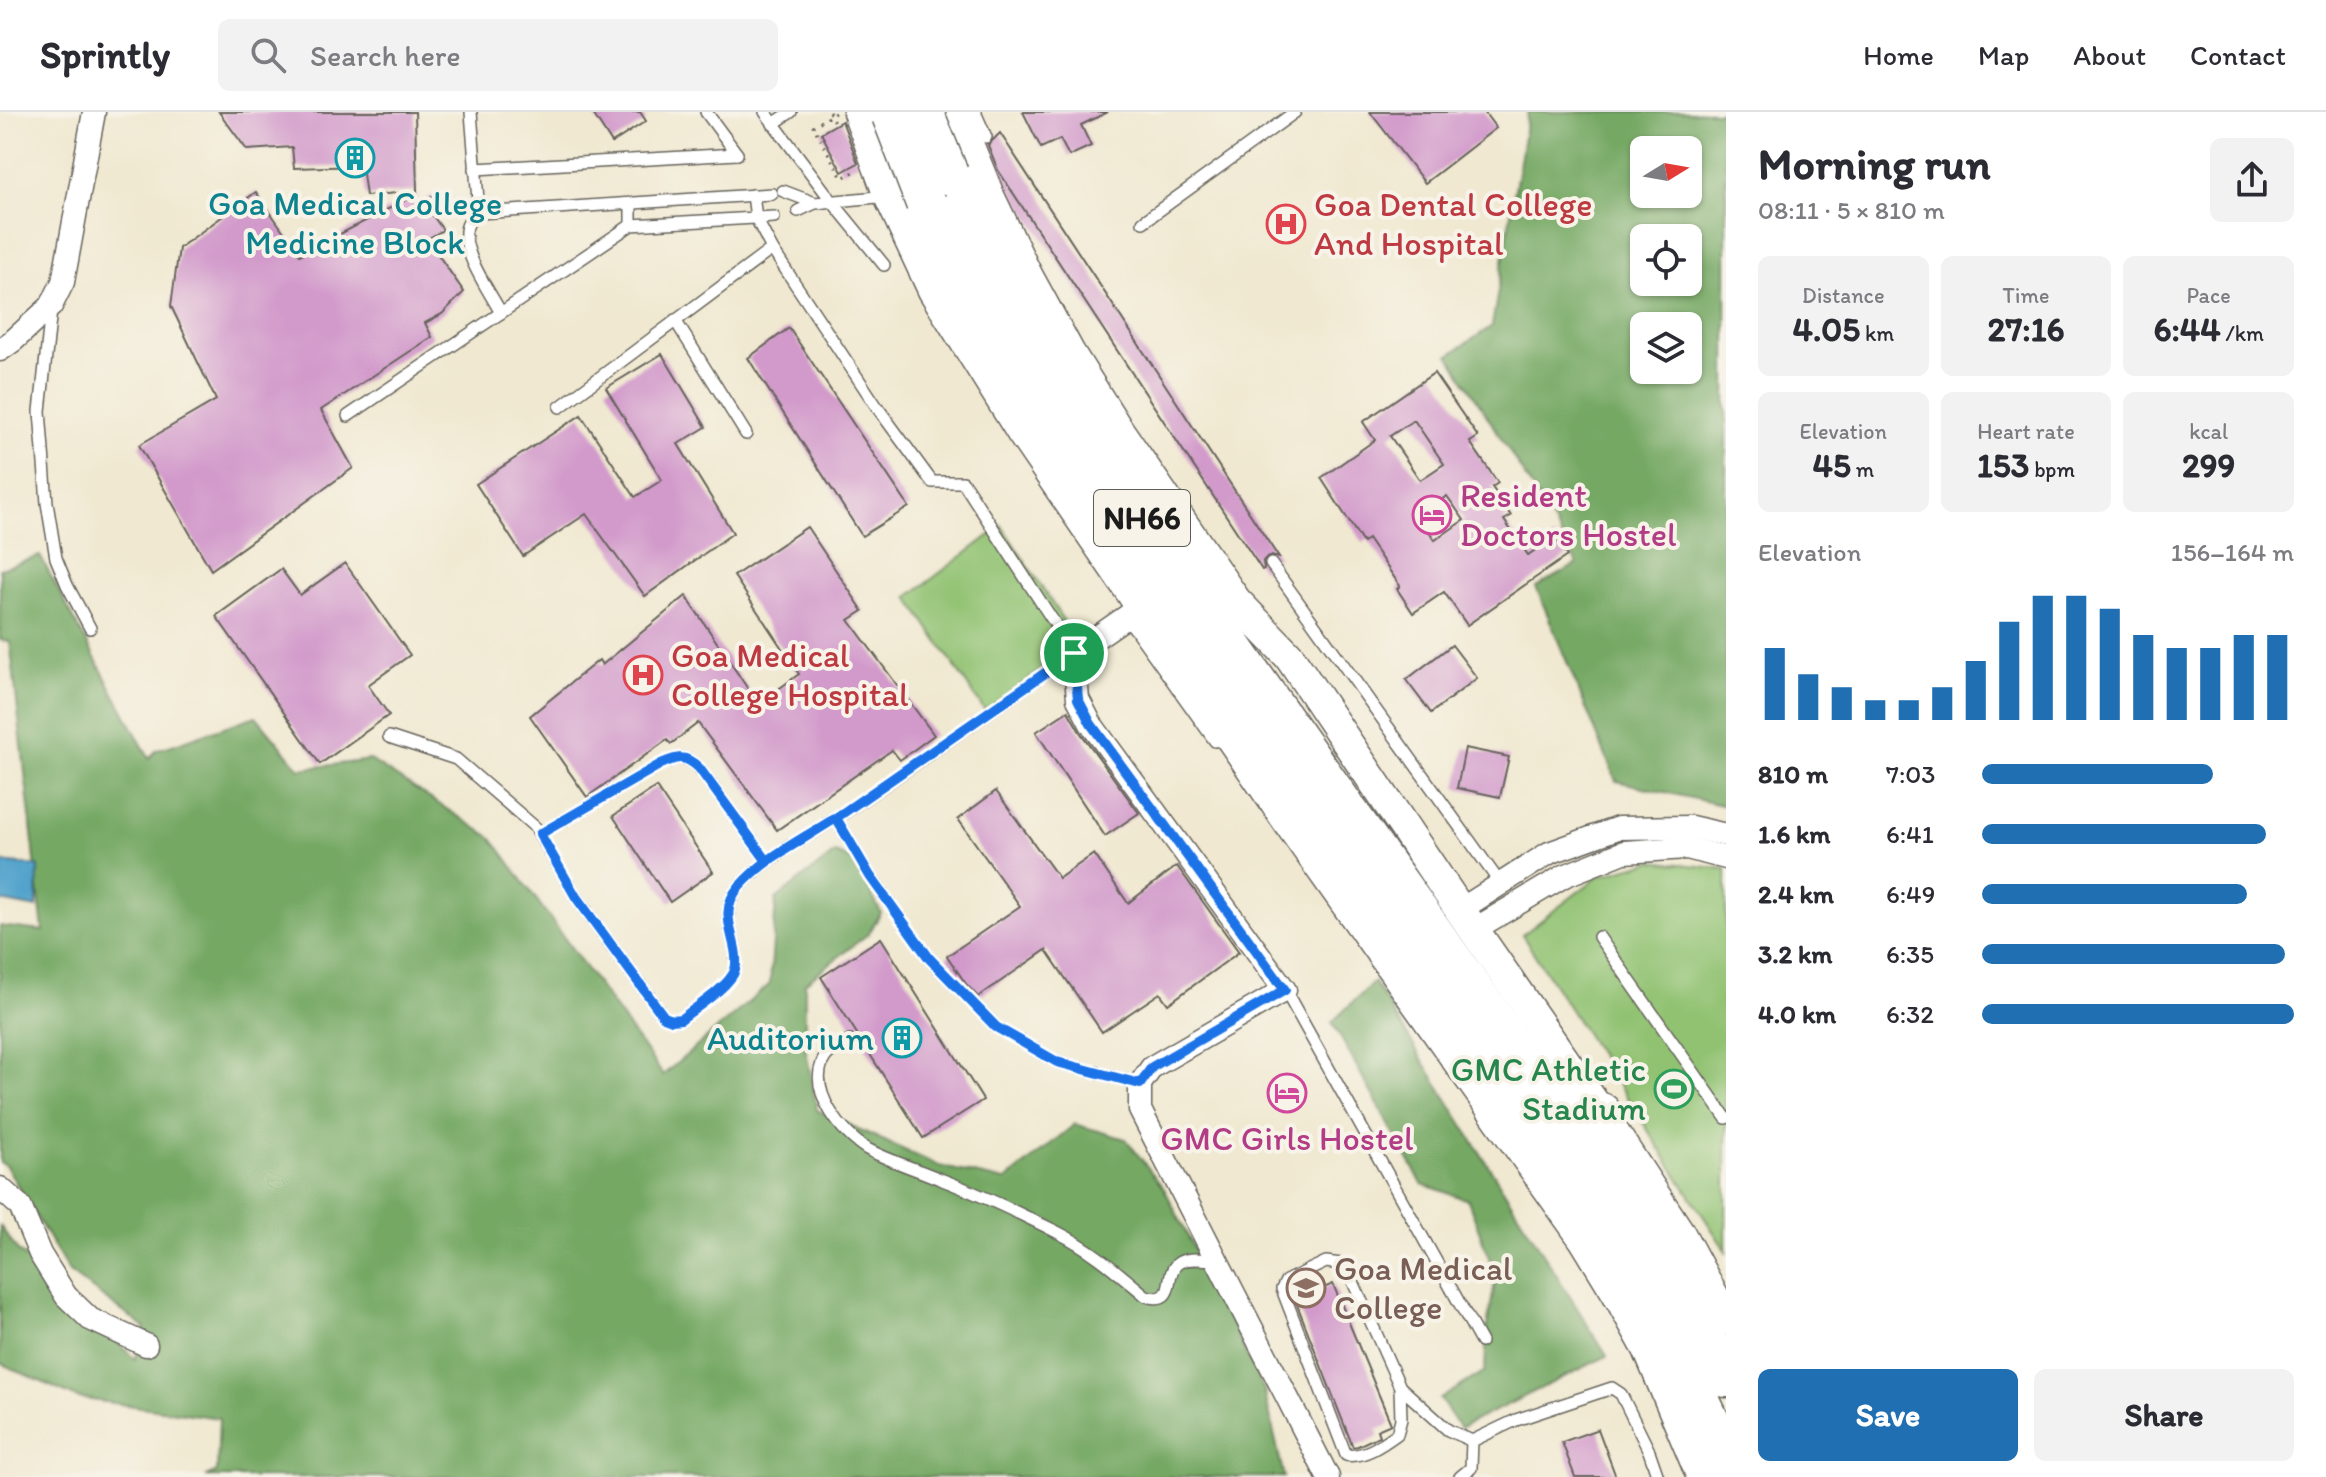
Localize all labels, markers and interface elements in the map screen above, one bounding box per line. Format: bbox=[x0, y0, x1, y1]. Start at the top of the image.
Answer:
search box bbox=[218, 19, 778, 91]
text: Sprintly bbox=[40, 32, 170, 78]
icon: search bbox=[246, 33, 290, 77]
text: Search here bbox=[310, 37, 461, 74]
text: Home bbox=[1863, 38, 1934, 72]
text: Map bbox=[1978, 38, 2029, 72]
text: About bbox=[2073, 38, 2146, 72]
text: Contact bbox=[2190, 38, 2286, 72]
north arrow bbox=[1630, 136, 1702, 208]
map controls bbox=[1630, 136, 1702, 384]
building icon: Goa Medical College Medicine Block bbox=[334, 137, 376, 179]
text: Morning run bbox=[1758, 137, 1991, 190]
button: share bbox=[2210, 138, 2294, 222]
place label: Goa Medical College Medicine Block bbox=[208, 183, 502, 263]
place label: Goa Dental College And Hospital bbox=[1314, 184, 1593, 264]
text: 08:11 · 5 × 810 m bbox=[1758, 194, 1945, 226]
hospital icon: Goa Dental College And Hospital bbox=[1265, 203, 1307, 245]
button: locate bbox=[1630, 224, 1702, 296]
text: Distance bbox=[1802, 282, 1885, 309]
text: Time bbox=[2003, 282, 2049, 309]
text: Pace bbox=[2187, 282, 2231, 309]
text: 4.05 bbox=[1793, 309, 1860, 350]
text: 27:16 bbox=[1988, 309, 2064, 350]
text: 6:44 bbox=[2153, 309, 2221, 350]
button: layers bbox=[1630, 312, 1702, 384]
text: km bbox=[1860, 320, 1894, 347]
text: /km bbox=[2221, 320, 2264, 347]
text: Elevation bbox=[1800, 418, 1887, 445]
text: Heart rate bbox=[1977, 418, 2075, 445]
text: kcal bbox=[2189, 418, 2228, 445]
text: 45 bbox=[1812, 445, 1851, 486]
text: 153 bbox=[1977, 445, 2029, 486]
text: 299 bbox=[2182, 445, 2235, 486]
text: m bbox=[1851, 456, 1874, 483]
text: bpm bbox=[2029, 456, 2075, 483]
place label: Resident Doctors Hostel bbox=[1460, 475, 1677, 555]
road number: NH66 bbox=[1094, 490, 1190, 546]
hotel icon: Resident Doctors Hostel bbox=[1411, 494, 1453, 536]
text: Elevation bbox=[1758, 536, 1861, 568]
text: 156–164 m bbox=[2171, 536, 2294, 568]
pin bbox=[1040, 619, 1108, 687]
icon: arrive bbox=[1052, 631, 1096, 675]
place label: Goa Medical College Hospital bbox=[671, 635, 909, 715]
hospital icon: Goa Medical College Hospital bbox=[622, 654, 664, 696]
text: 810 m bbox=[1758, 758, 1828, 790]
text: 7:03 bbox=[1886, 758, 1935, 790]
text: 1.6 km bbox=[1758, 818, 1830, 850]
text: 6:41 bbox=[1886, 818, 1934, 850]
text: 2.4 km bbox=[1758, 878, 1834, 910]
text: 6:49 bbox=[1886, 878, 1935, 910]
text: 3.2 km bbox=[1758, 938, 1832, 970]
text: 6:35 bbox=[1886, 938, 1934, 970]
text: 4.0 km bbox=[1758, 998, 1836, 1030]
text: 6:32 bbox=[1886, 998, 1934, 1030]
building icon: Auditorium bbox=[881, 1017, 923, 1059]
place label: Auditorium bbox=[707, 1018, 874, 1059]
place label: GMC Athletic Stadium bbox=[1451, 1049, 1646, 1129]
sports icon: GMC Athletic Stadium bbox=[1653, 1068, 1695, 1110]
hotel icon: GMC Girls Hostel bbox=[1266, 1072, 1308, 1114]
place label: GMC Girls Hostel bbox=[1160, 1118, 1414, 1159]
place label: Goa Medical College bbox=[1334, 1248, 1513, 1328]
school or university icon: Goa Medical College bbox=[1285, 1267, 1327, 1309]
button: Save bbox=[1758, 1369, 2018, 1461]
button: Share bbox=[2034, 1369, 2294, 1461]

